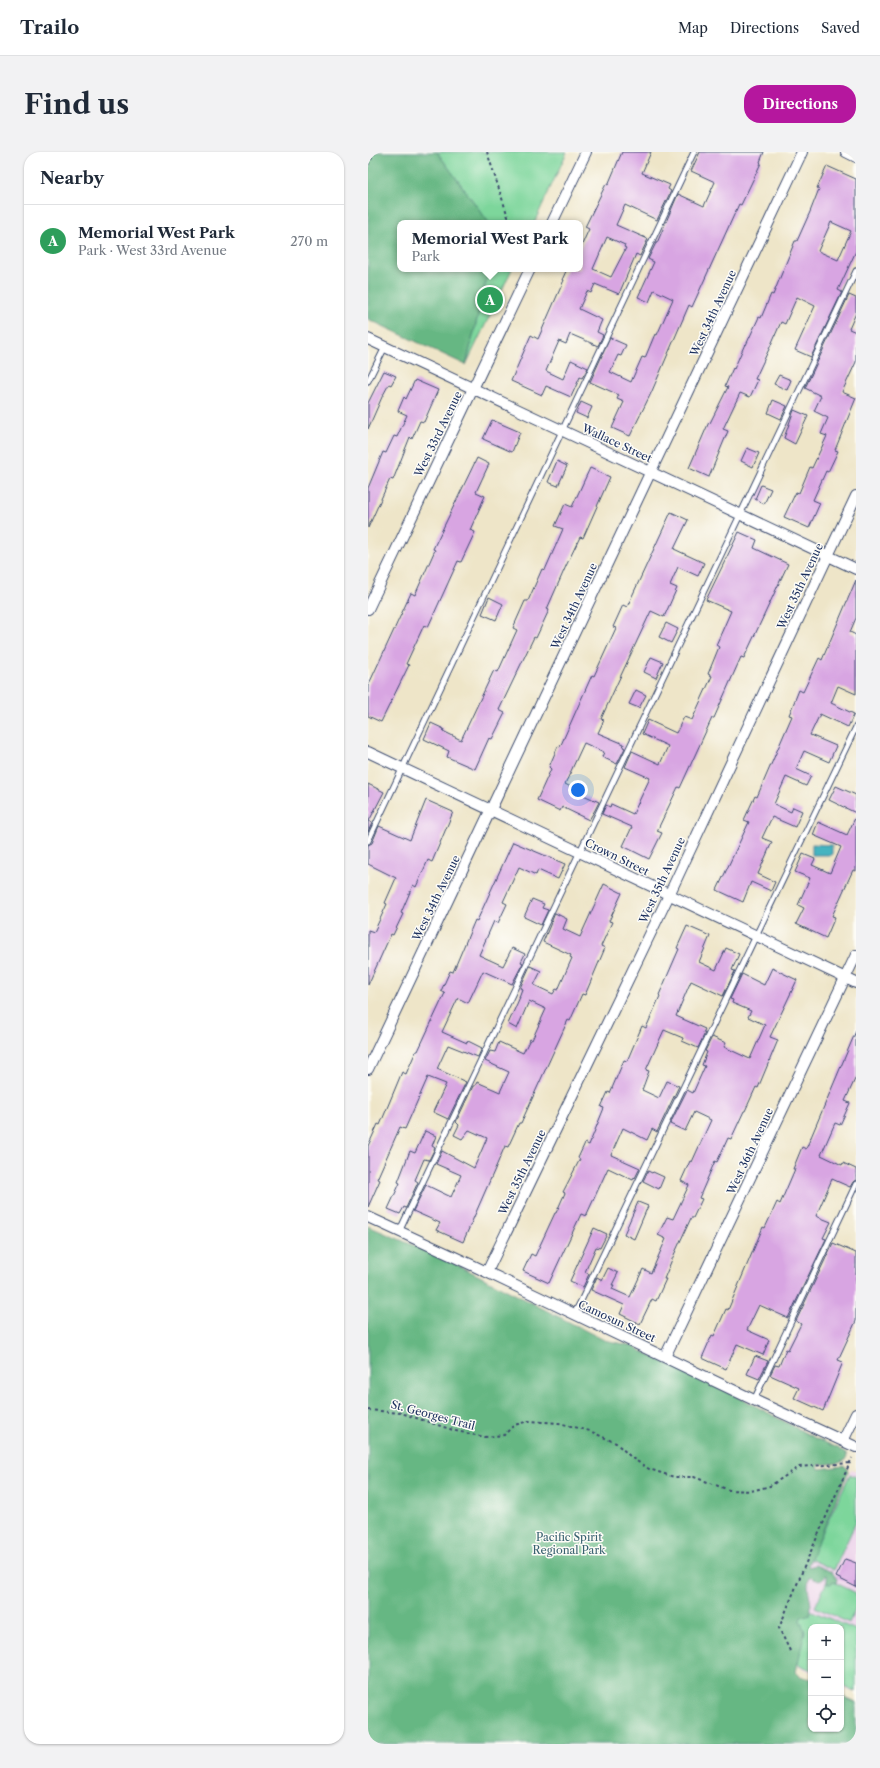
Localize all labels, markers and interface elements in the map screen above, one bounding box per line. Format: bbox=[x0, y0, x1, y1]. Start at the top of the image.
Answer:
text: Trailo bbox=[20, 16, 79, 39]
text: Map bbox=[678, 19, 708, 37]
text: Directions bbox=[730, 19, 799, 37]
text: Saved bbox=[821, 19, 860, 37]
button: Directions bbox=[744, 85, 856, 123]
text: Find us bbox=[24, 87, 129, 121]
text: Nearby bbox=[40, 168, 104, 188]
popup bbox=[397, 220, 583, 272]
text: Memorial West Park bbox=[78, 223, 235, 242]
text: Memorial West Park bbox=[412, 229, 568, 248]
text: A bbox=[48, 233, 58, 249]
text: 270 m bbox=[290, 233, 328, 249]
text: Park · West 33rd Avenue bbox=[78, 242, 227, 258]
text: Park bbox=[412, 248, 440, 264]
street label: West 34th Avenue bbox=[686, 268, 739, 359]
pin: A bbox=[477, 285, 503, 315]
street label: West 33rd Avenue bbox=[411, 389, 465, 480]
street label: Wallace Street bbox=[579, 420, 654, 465]
street label: West 35th Avenue bbox=[774, 541, 826, 632]
street label: West 34th Avenue bbox=[547, 561, 600, 652]
your location bbox=[568, 780, 588, 800]
street label: Crown Street bbox=[583, 835, 651, 879]
street label: West 35th Avenue bbox=[636, 835, 688, 926]
street label: West 34th Avenue bbox=[409, 853, 463, 944]
street label: West 36th Avenue bbox=[723, 1106, 776, 1197]
street label: West 35th Avenue bbox=[495, 1127, 549, 1218]
street label: Camosun Street bbox=[576, 1297, 658, 1345]
street label: St. Georges Trail bbox=[389, 1397, 477, 1433]
park label: Pacific Spirit Regional Park bbox=[533, 1530, 606, 1557]
map controls bbox=[808, 1624, 844, 1732]
button: + bbox=[808, 1624, 844, 1660]
button: − bbox=[808, 1660, 844, 1696]
button: locate bbox=[808, 1696, 844, 1732]

